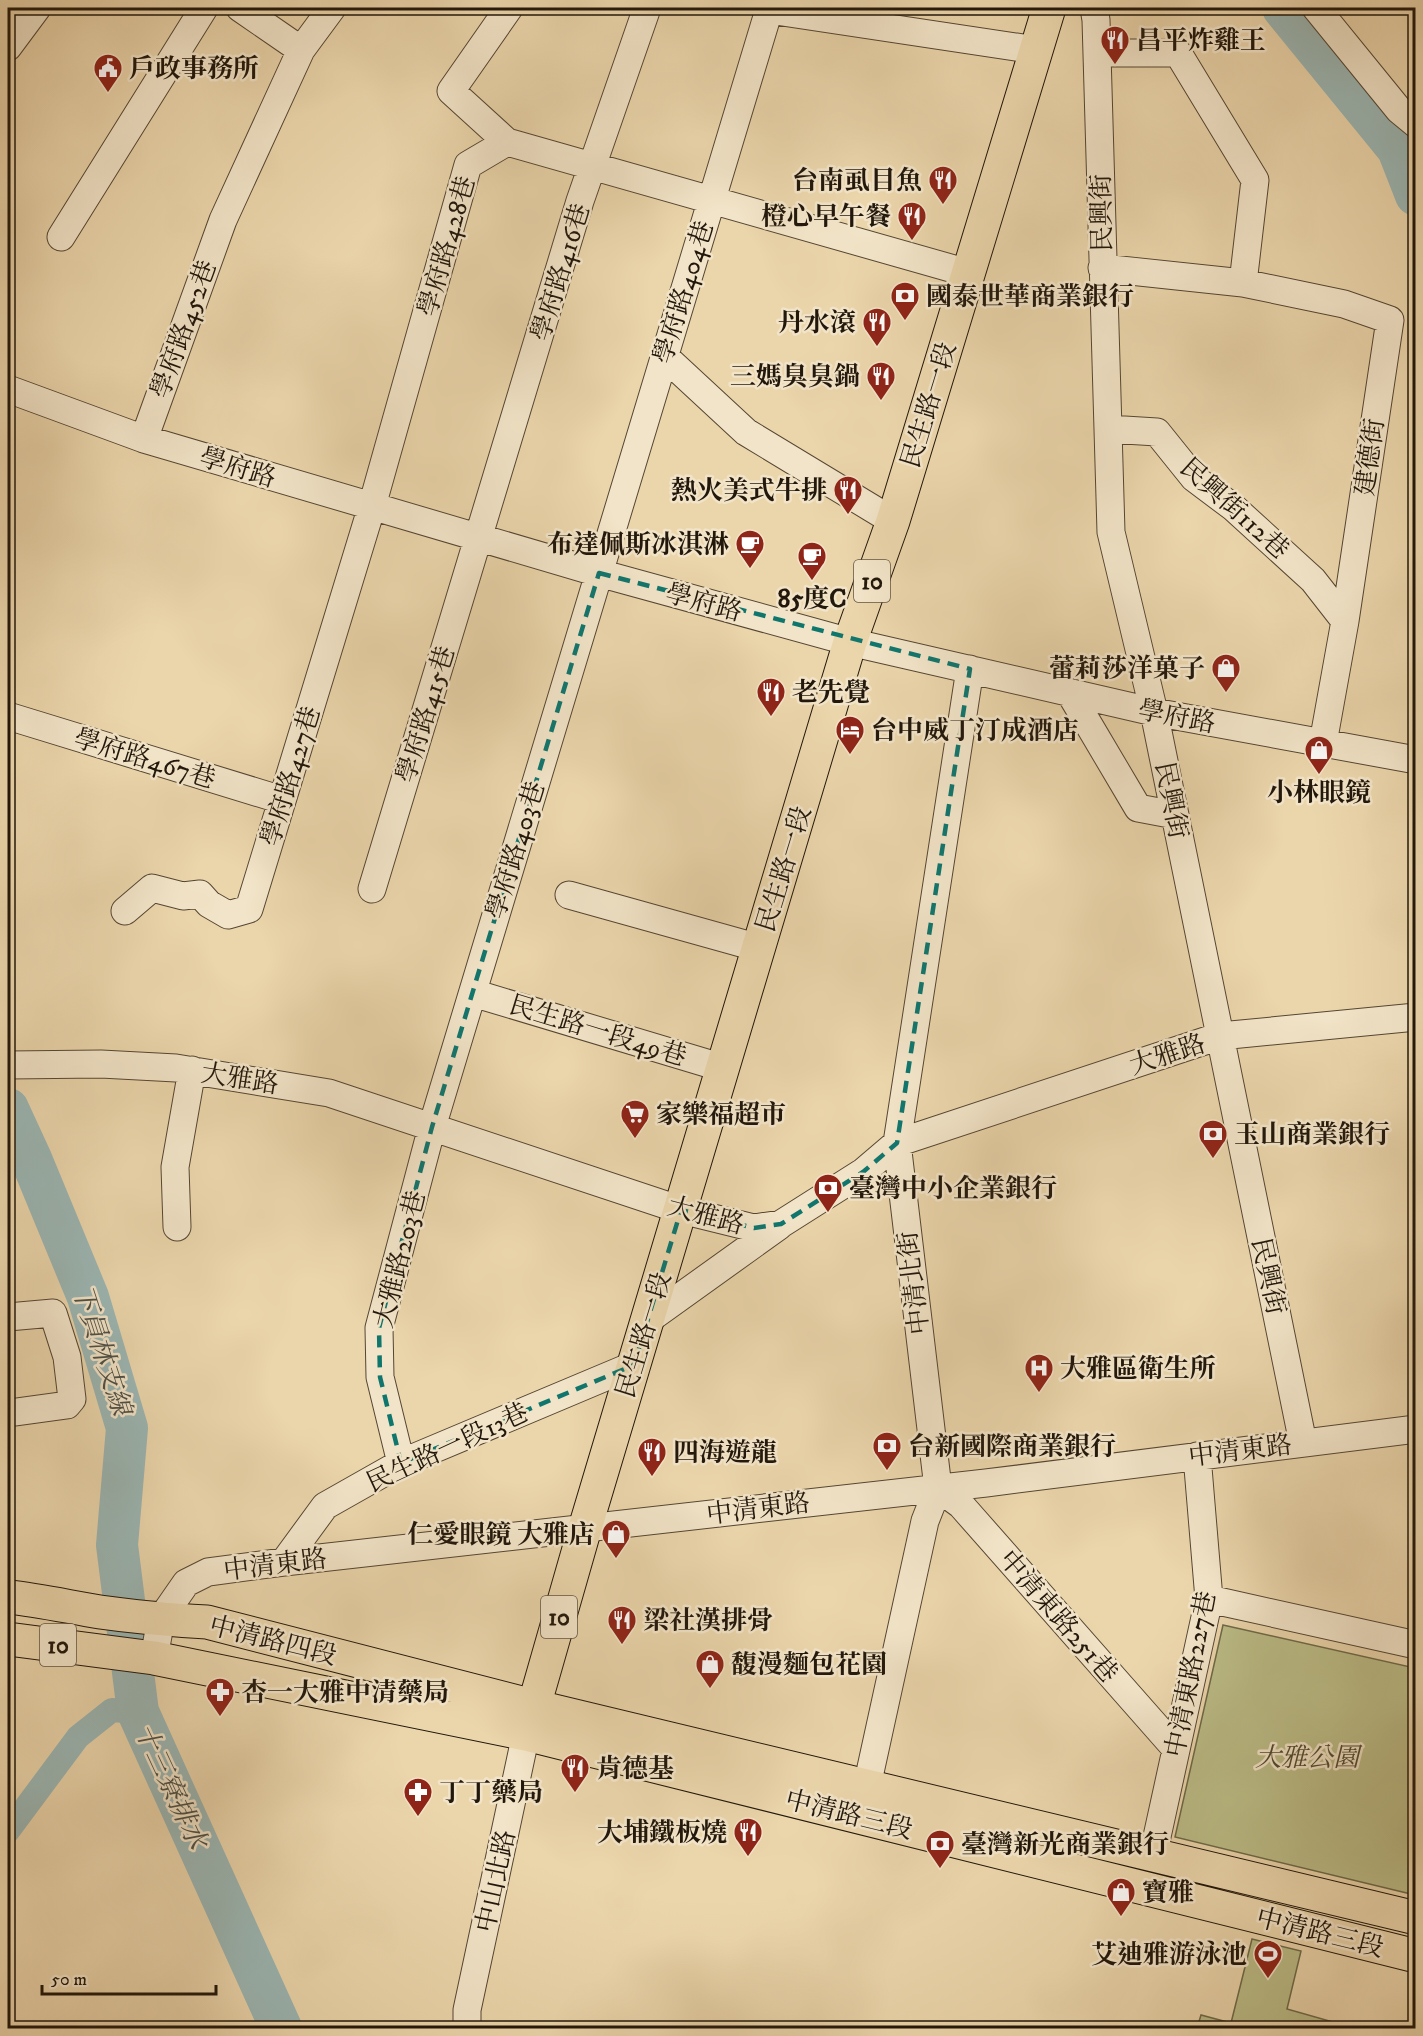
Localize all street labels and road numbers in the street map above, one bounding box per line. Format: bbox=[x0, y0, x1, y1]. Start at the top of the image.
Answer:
street label: 學府路428巷 bbox=[412, 172, 483, 321]
street label: 民興街 bbox=[1085, 174, 1120, 252]
street label: 學府路416巷 bbox=[525, 200, 598, 345]
street label: 學府路404巷 bbox=[647, 217, 722, 368]
street label: 學府路452巷 bbox=[144, 256, 225, 403]
street label: 民生路一段 bbox=[895, 338, 964, 472]
street label: 建德街 bbox=[1349, 416, 1392, 498]
street label: 學府路 bbox=[195, 441, 280, 496]
street label: 民興街112巷 bbox=[1172, 451, 1296, 567]
road number: 10 bbox=[854, 560, 890, 602]
street label: 學府路 bbox=[662, 577, 746, 629]
street label: 學府路415巷 bbox=[390, 642, 463, 787]
street label: 學府路 bbox=[1135, 694, 1218, 741]
street label: 學府路427巷 bbox=[254, 702, 328, 851]
street label: 學府路467巷 bbox=[70, 722, 219, 797]
street label: 民興街 bbox=[1147, 759, 1194, 842]
street label: 學府路403巷 bbox=[480, 777, 553, 923]
street label: 民生路一段 bbox=[750, 802, 819, 936]
street label: 民生路一段49巷 bbox=[505, 989, 690, 1074]
street label: 大雅路 bbox=[1125, 1028, 1210, 1083]
street label: 大雅路 bbox=[199, 1057, 281, 1102]
street label: 大雅路203巷 bbox=[367, 1187, 433, 1332]
street label: 大雅路 bbox=[664, 1190, 748, 1242]
street label: 中清北街 bbox=[892, 1229, 937, 1336]
street label: 民興街 bbox=[1243, 1235, 1292, 1318]
street label: 民生路一段 bbox=[610, 1268, 679, 1402]
street label: 民生路一段13巷 bbox=[361, 1396, 534, 1500]
street label: 中清東路 bbox=[1187, 1429, 1294, 1474]
street label: 中清東路 bbox=[705, 1487, 812, 1532]
street label: 中清東路 bbox=[222, 1543, 329, 1588]
street label: 中清東路251巷 bbox=[991, 1544, 1124, 1690]
street label: 中清東路227巷 bbox=[1159, 1588, 1224, 1760]
road number: 10 bbox=[541, 1596, 577, 1638]
street label: 中清路四段 bbox=[206, 1610, 340, 1673]
road number: 10 bbox=[40, 1624, 76, 1666]
street label: 中清路三段 bbox=[782, 1784, 916, 1847]
street label: 中山北路 bbox=[470, 1827, 523, 1936]
street label: 中清路三段 bbox=[1253, 1902, 1387, 1965]

